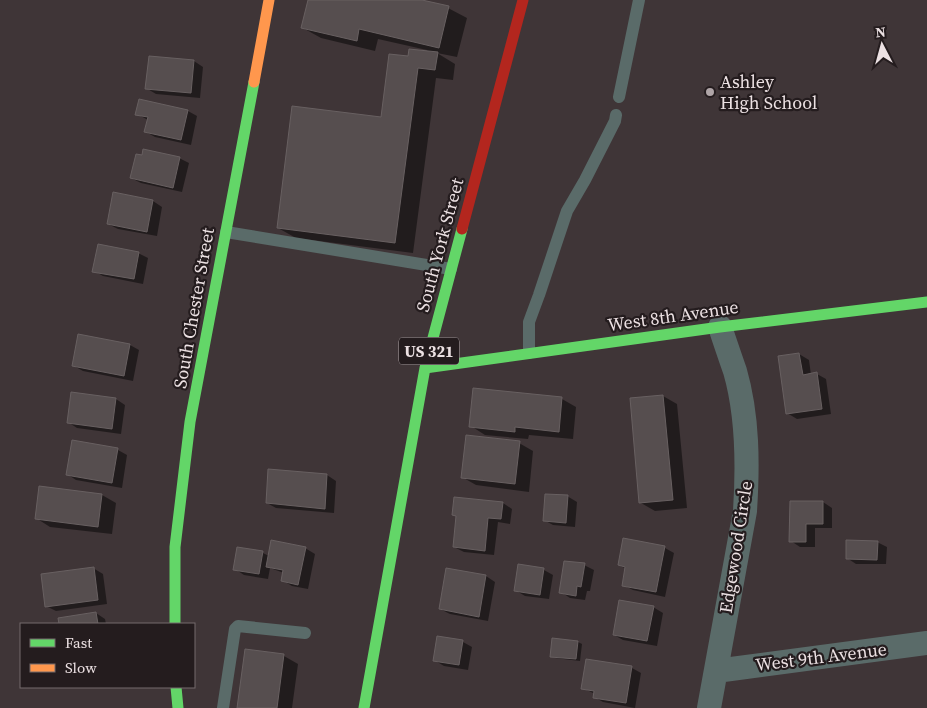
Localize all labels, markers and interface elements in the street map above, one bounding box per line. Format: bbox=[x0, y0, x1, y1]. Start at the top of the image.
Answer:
north arrow bbox=[857, 20, 907, 70]
text: N bbox=[875, 22, 887, 43]
place label: Ashley High School bbox=[720, 69, 817, 115]
marker: Ashley High School bbox=[704, 86, 716, 98]
street label: South York Street bbox=[410, 175, 469, 314]
street label: South Chester Street bbox=[167, 225, 220, 390]
street label: West 8th Avenue bbox=[606, 294, 740, 337]
road number: US 321 bbox=[399, 338, 459, 364]
street label: Edgewood Circle bbox=[713, 479, 758, 615]
legend bbox=[20, 623, 195, 688]
text: Fast bbox=[65, 632, 92, 653]
street label: West 9th Avenue bbox=[754, 636, 888, 677]
text: Slow bbox=[65, 657, 97, 678]

